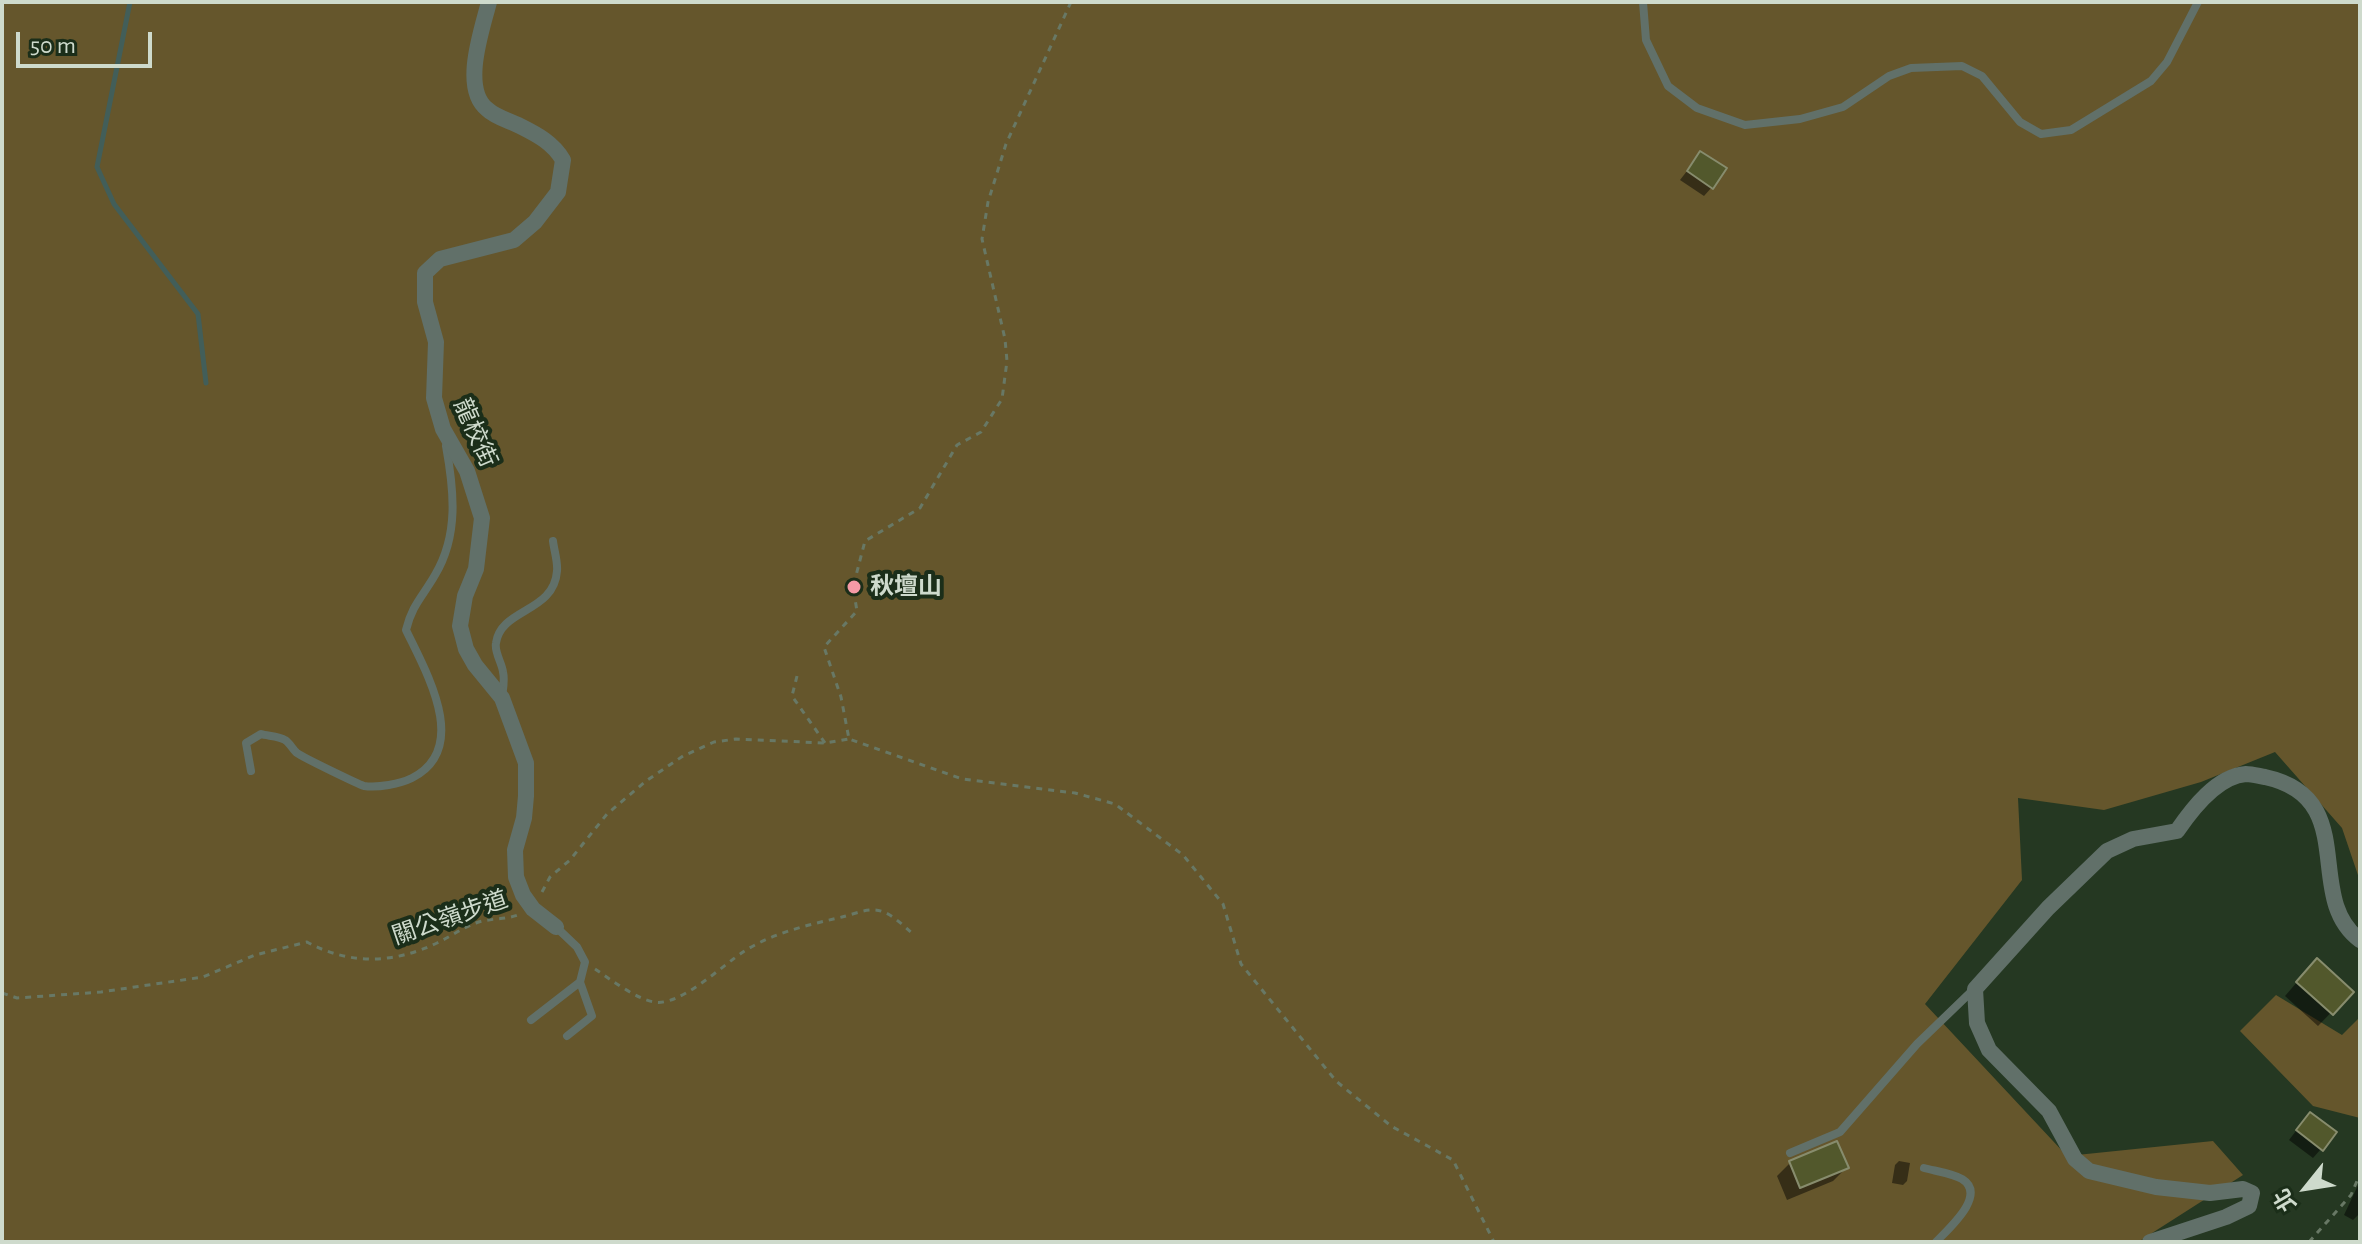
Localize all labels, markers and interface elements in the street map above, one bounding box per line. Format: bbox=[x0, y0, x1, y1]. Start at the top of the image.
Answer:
scale bar bbox=[20, 16, 156, 66]
text: 50 m bbox=[30, 34, 76, 58]
street label: 龍校街 bbox=[447, 394, 503, 472]
place label: 秋壇山 bbox=[870, 573, 942, 601]
marker: 秋壇山 bbox=[845, 578, 863, 596]
street label: 關公嶺步道 bbox=[389, 885, 511, 951]
north arrow bbox=[2266, 1148, 2346, 1228]
text: 北 bbox=[2270, 1185, 2300, 1215]

